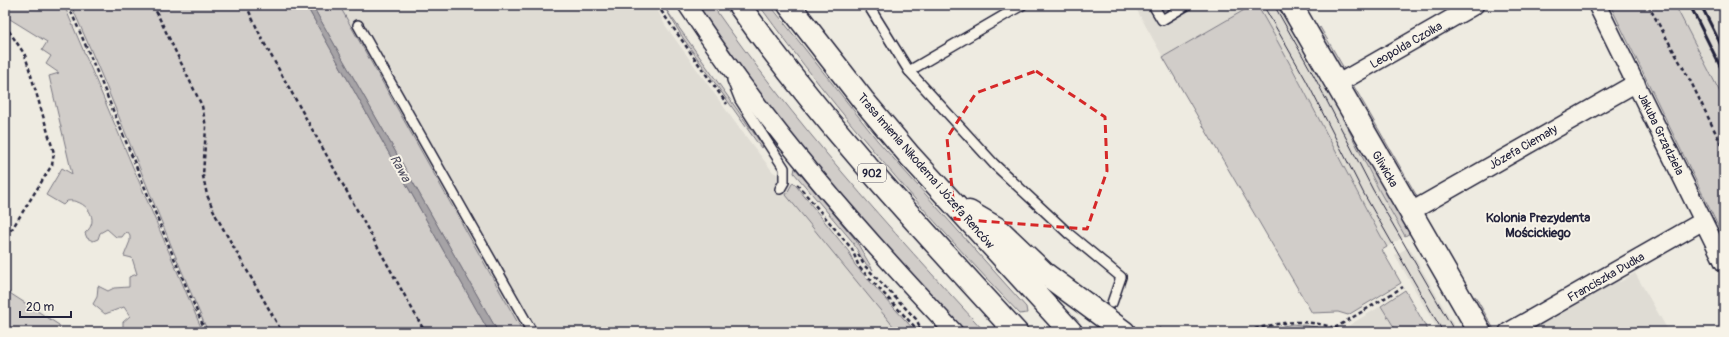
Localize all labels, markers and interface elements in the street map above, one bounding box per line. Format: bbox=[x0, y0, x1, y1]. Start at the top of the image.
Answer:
street label: Leopolda Czoika bbox=[1367, 18, 1445, 72]
street label: Trasa imienia Nikodema i Józefa Renców bbox=[854, 90, 997, 252]
street label: Jakuba Grządziela bbox=[1634, 91, 1687, 178]
street label: Józefa Ciemały bbox=[1486, 122, 1560, 173]
street label: Gliwicka bbox=[1368, 148, 1401, 191]
water label: Rawa bbox=[386, 152, 414, 186]
road number: 902 bbox=[858, 164, 886, 182]
district label: Kolonia Prezydenta Mościckiego bbox=[1486, 210, 1590, 241]
street label: Franciszka Dudka bbox=[1565, 249, 1648, 306]
scale bar bbox=[20, 293, 71, 319]
text: 20 m bbox=[26, 300, 55, 315]

